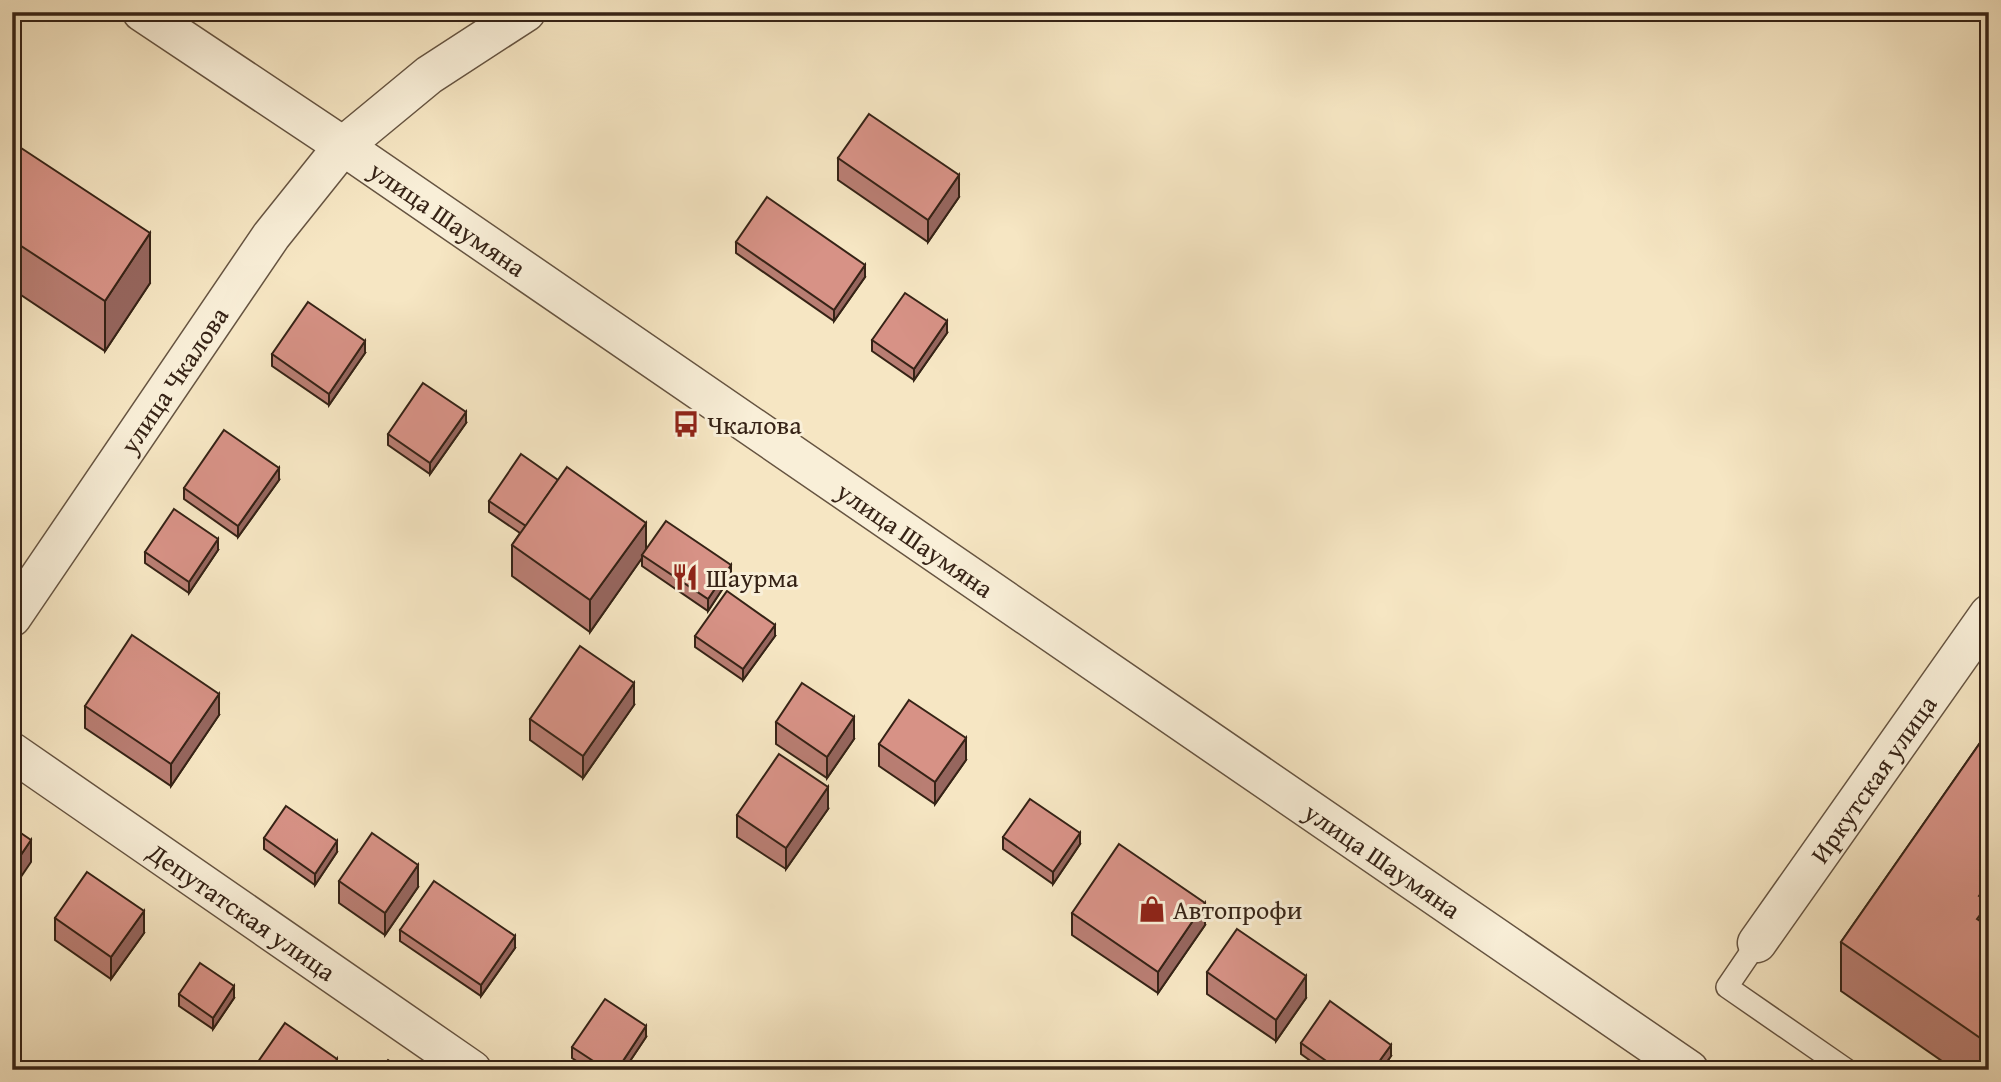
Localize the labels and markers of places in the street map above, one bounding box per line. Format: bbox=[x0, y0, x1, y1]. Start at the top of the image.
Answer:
place label: Чкалова bbox=[707, 405, 802, 444]
bus stop icon: Чкалова bbox=[671, 409, 701, 439]
place label: Шаурма bbox=[706, 558, 799, 597]
restaurant icon: Шаурма bbox=[670, 562, 700, 592]
place label: Автопрофи bbox=[1173, 890, 1302, 929]
shop icon: Автопрофи bbox=[1137, 894, 1167, 924]

